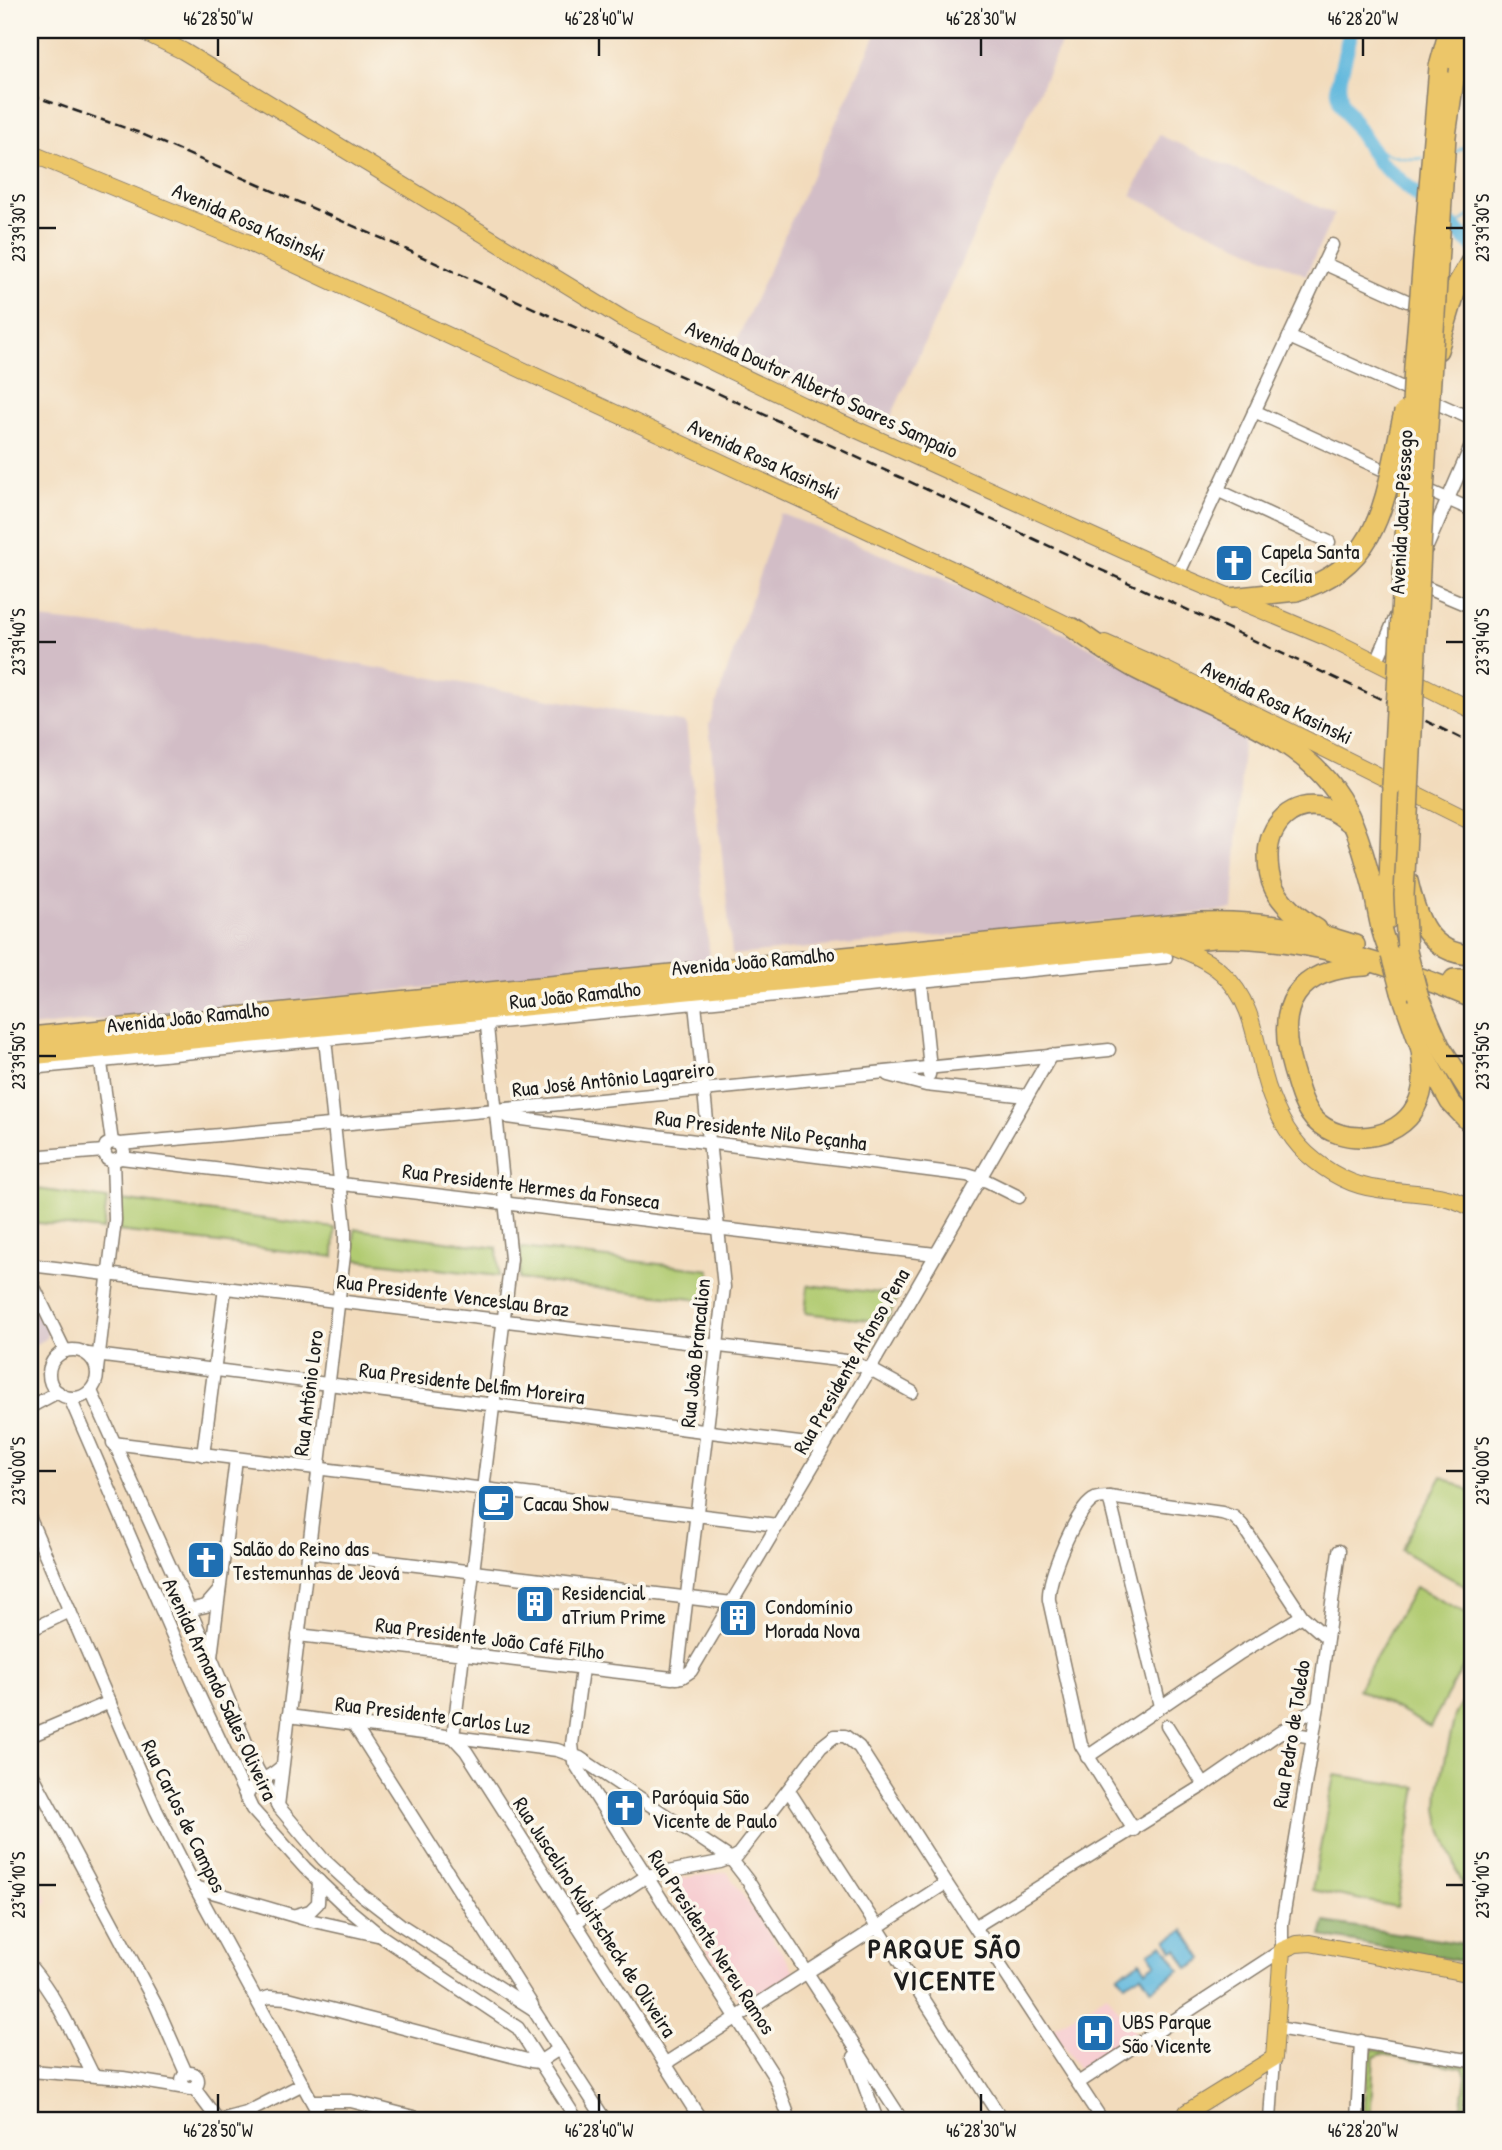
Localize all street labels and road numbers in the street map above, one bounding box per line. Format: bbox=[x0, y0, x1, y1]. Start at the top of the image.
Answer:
street label: Avenida Rosa Kasinski bbox=[168, 175, 330, 269]
street label: Avenida Doutor Alberto Soares Sampaio bbox=[681, 313, 963, 465]
street label: Avenida Rosa Kasinski bbox=[683, 411, 845, 507]
street label: Avenida Jacu-Pêssego bbox=[1382, 429, 1420, 595]
street label: Avenida Rosa Kasinski bbox=[1197, 653, 1357, 751]
street label: Avenida João Ramalho bbox=[670, 939, 836, 983]
street label: Rua João Ramalho bbox=[508, 974, 642, 1016]
street label: Avenida João Ramalho bbox=[105, 994, 271, 1040]
street label: Rua José Antônio Lagareiro bbox=[511, 1054, 715, 1104]
street label: Rua Presidente Nilo Peçanha bbox=[654, 1103, 868, 1157]
street label: Rua Presidente Hermes da Fonseca bbox=[401, 1156, 661, 1216]
street label: Rua Presidente Afonso Pena bbox=[786, 1263, 916, 1459]
street label: Rua Presidente Venceslau Braz bbox=[335, 1266, 571, 1324]
street label: Rua João Brancalion bbox=[673, 1277, 717, 1429]
street label: Rua Antônio Loro bbox=[286, 1328, 330, 1458]
street label: Rua Presidente Delfim Moreira bbox=[358, 1355, 586, 1411]
street label: Avenida Armando Salles Oliveira bbox=[156, 1573, 284, 1805]
street label: Rua Presidente João Café Filho bbox=[374, 1610, 606, 1666]
street label: Rua Pedro de Toledo bbox=[1265, 1658, 1317, 1810]
street label: Rua Presidente Carlos Luz bbox=[334, 1689, 532, 1741]
street label: Rua Carlos de Campos bbox=[134, 1735, 234, 1897]
street label: Rua Juscelino Kubitscheck de Oliveira bbox=[506, 1791, 684, 2043]
street label: Rua Presidente Nereu Ramos bbox=[641, 1844, 783, 2040]

